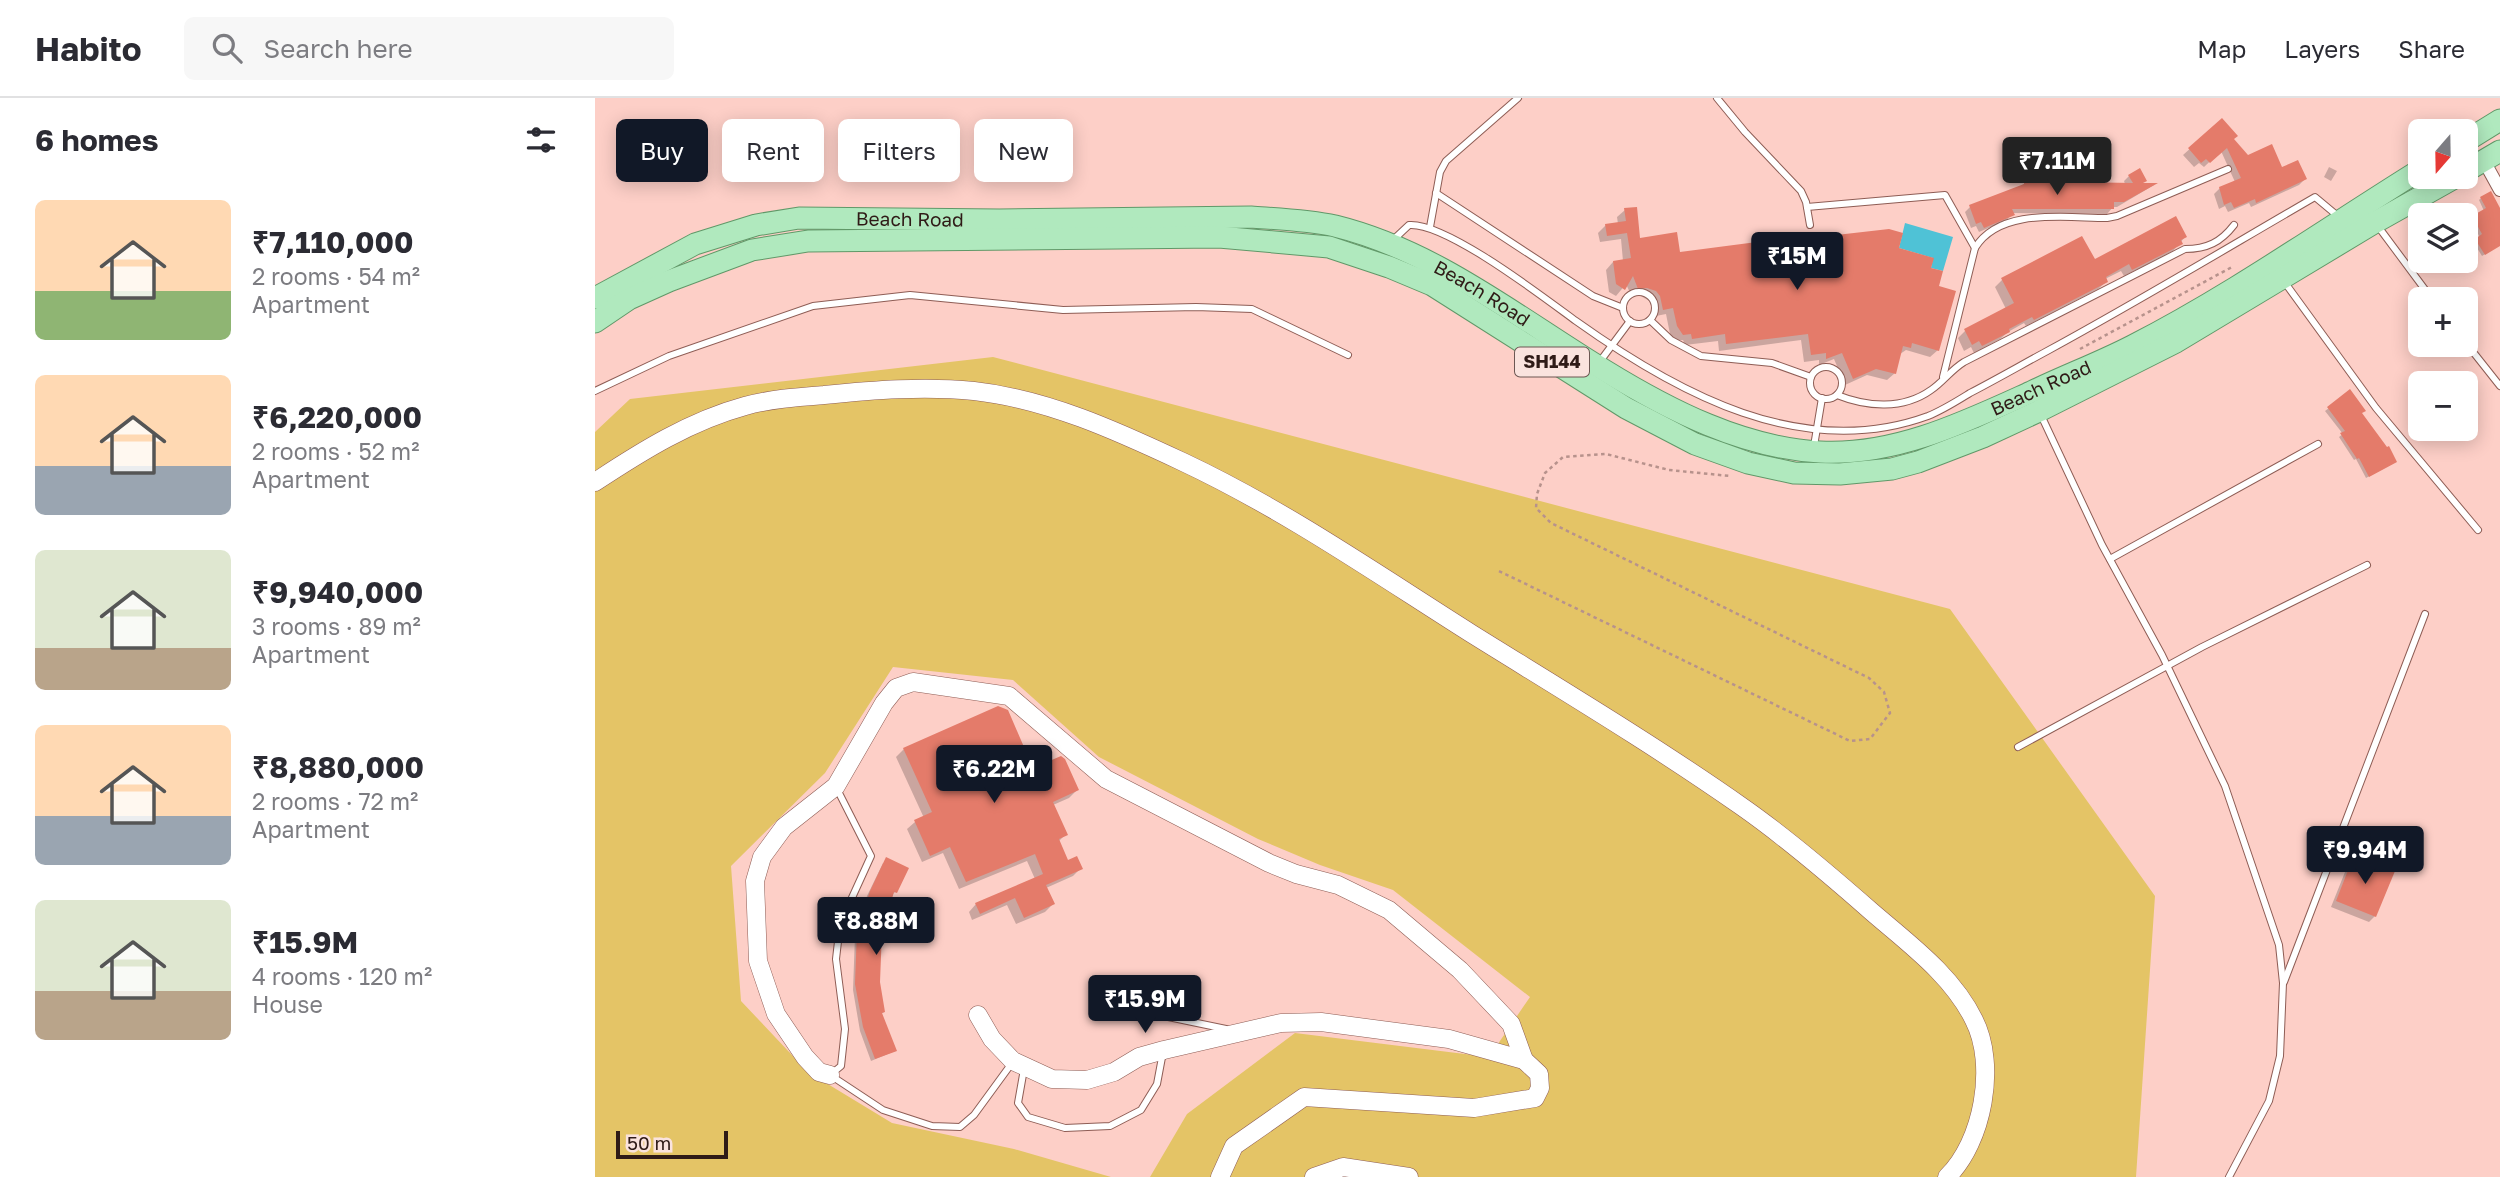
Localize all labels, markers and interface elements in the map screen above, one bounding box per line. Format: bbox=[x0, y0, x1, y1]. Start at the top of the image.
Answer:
search box bbox=[184, 17, 674, 80]
text: Habito bbox=[35, 29, 142, 68]
icon: search bbox=[208, 29, 246, 67]
text: Search here bbox=[264, 33, 413, 64]
text: Map bbox=[2197, 34, 2246, 63]
text: Layers bbox=[2284, 34, 2360, 63]
text: Share bbox=[2398, 34, 2465, 63]
chip: Buy bbox=[616, 119, 708, 182]
chip: Rent bbox=[722, 119, 824, 182]
chip: Filters bbox=[838, 119, 960, 182]
chip: New bbox=[974, 119, 1073, 182]
north arrow bbox=[2408, 119, 2478, 189]
map controls bbox=[2408, 119, 2478, 441]
icon: filters bbox=[522, 121, 560, 159]
text: 6 homes bbox=[35, 122, 158, 158]
pin: ₹7.11M bbox=[2000, 138, 2114, 197]
text: ₹7.11M bbox=[2018, 146, 2096, 174]
button: layers bbox=[2408, 203, 2478, 273]
street label: Beach Road bbox=[856, 207, 964, 231]
text: ₹7,110,000 bbox=[252, 224, 414, 260]
icon: home bbox=[91, 228, 175, 312]
pin: ₹15M bbox=[1756, 232, 1838, 292]
text: ₹15M bbox=[1767, 241, 1827, 269]
street label: Beach Road bbox=[1430, 255, 1535, 330]
text: 2 rooms · 54 m² bbox=[252, 262, 420, 290]
button: + bbox=[2408, 287, 2478, 357]
text: Apartment bbox=[252, 290, 370, 318]
road number: SH144 bbox=[1515, 348, 1589, 376]
street label: Beach Road bbox=[1987, 355, 2094, 420]
button: − bbox=[2408, 371, 2478, 441]
text: ₹6,220,000 bbox=[252, 399, 422, 435]
icon: home bbox=[91, 403, 175, 487]
text: 2 rooms · 52 m² bbox=[252, 437, 419, 465]
text: Apartment bbox=[252, 465, 370, 493]
text: ₹9,940,000 bbox=[252, 574, 423, 610]
icon: home bbox=[91, 578, 175, 662]
text: 3 rooms · 89 m² bbox=[252, 612, 421, 640]
text: Apartment bbox=[252, 640, 370, 668]
pin: ₹6.22M bbox=[937, 746, 1051, 805]
text: ₹8,880,000 bbox=[252, 749, 424, 785]
icon: home bbox=[91, 753, 175, 837]
text: ₹6.22M bbox=[952, 754, 1036, 782]
text: 2 rooms · 72 m² bbox=[252, 787, 418, 815]
text: Apartment bbox=[252, 815, 370, 843]
pin: ₹9.94M bbox=[2308, 826, 2422, 886]
text: ₹9.94M bbox=[2323, 835, 2407, 863]
pin: ₹8.88M bbox=[819, 898, 933, 957]
text: ₹8.88M bbox=[833, 906, 919, 934]
text: ₹15.9M bbox=[252, 924, 358, 960]
icon: home bbox=[91, 928, 175, 1012]
text: 4 rooms · 120 m² bbox=[252, 962, 432, 990]
pin: ₹15.9M bbox=[1088, 976, 1202, 1035]
text: ₹15.9M bbox=[1104, 984, 1186, 1012]
text: House bbox=[252, 990, 323, 1018]
scale bar bbox=[616, 1128, 728, 1160]
text: 50 m bbox=[627, 1131, 671, 1154]

